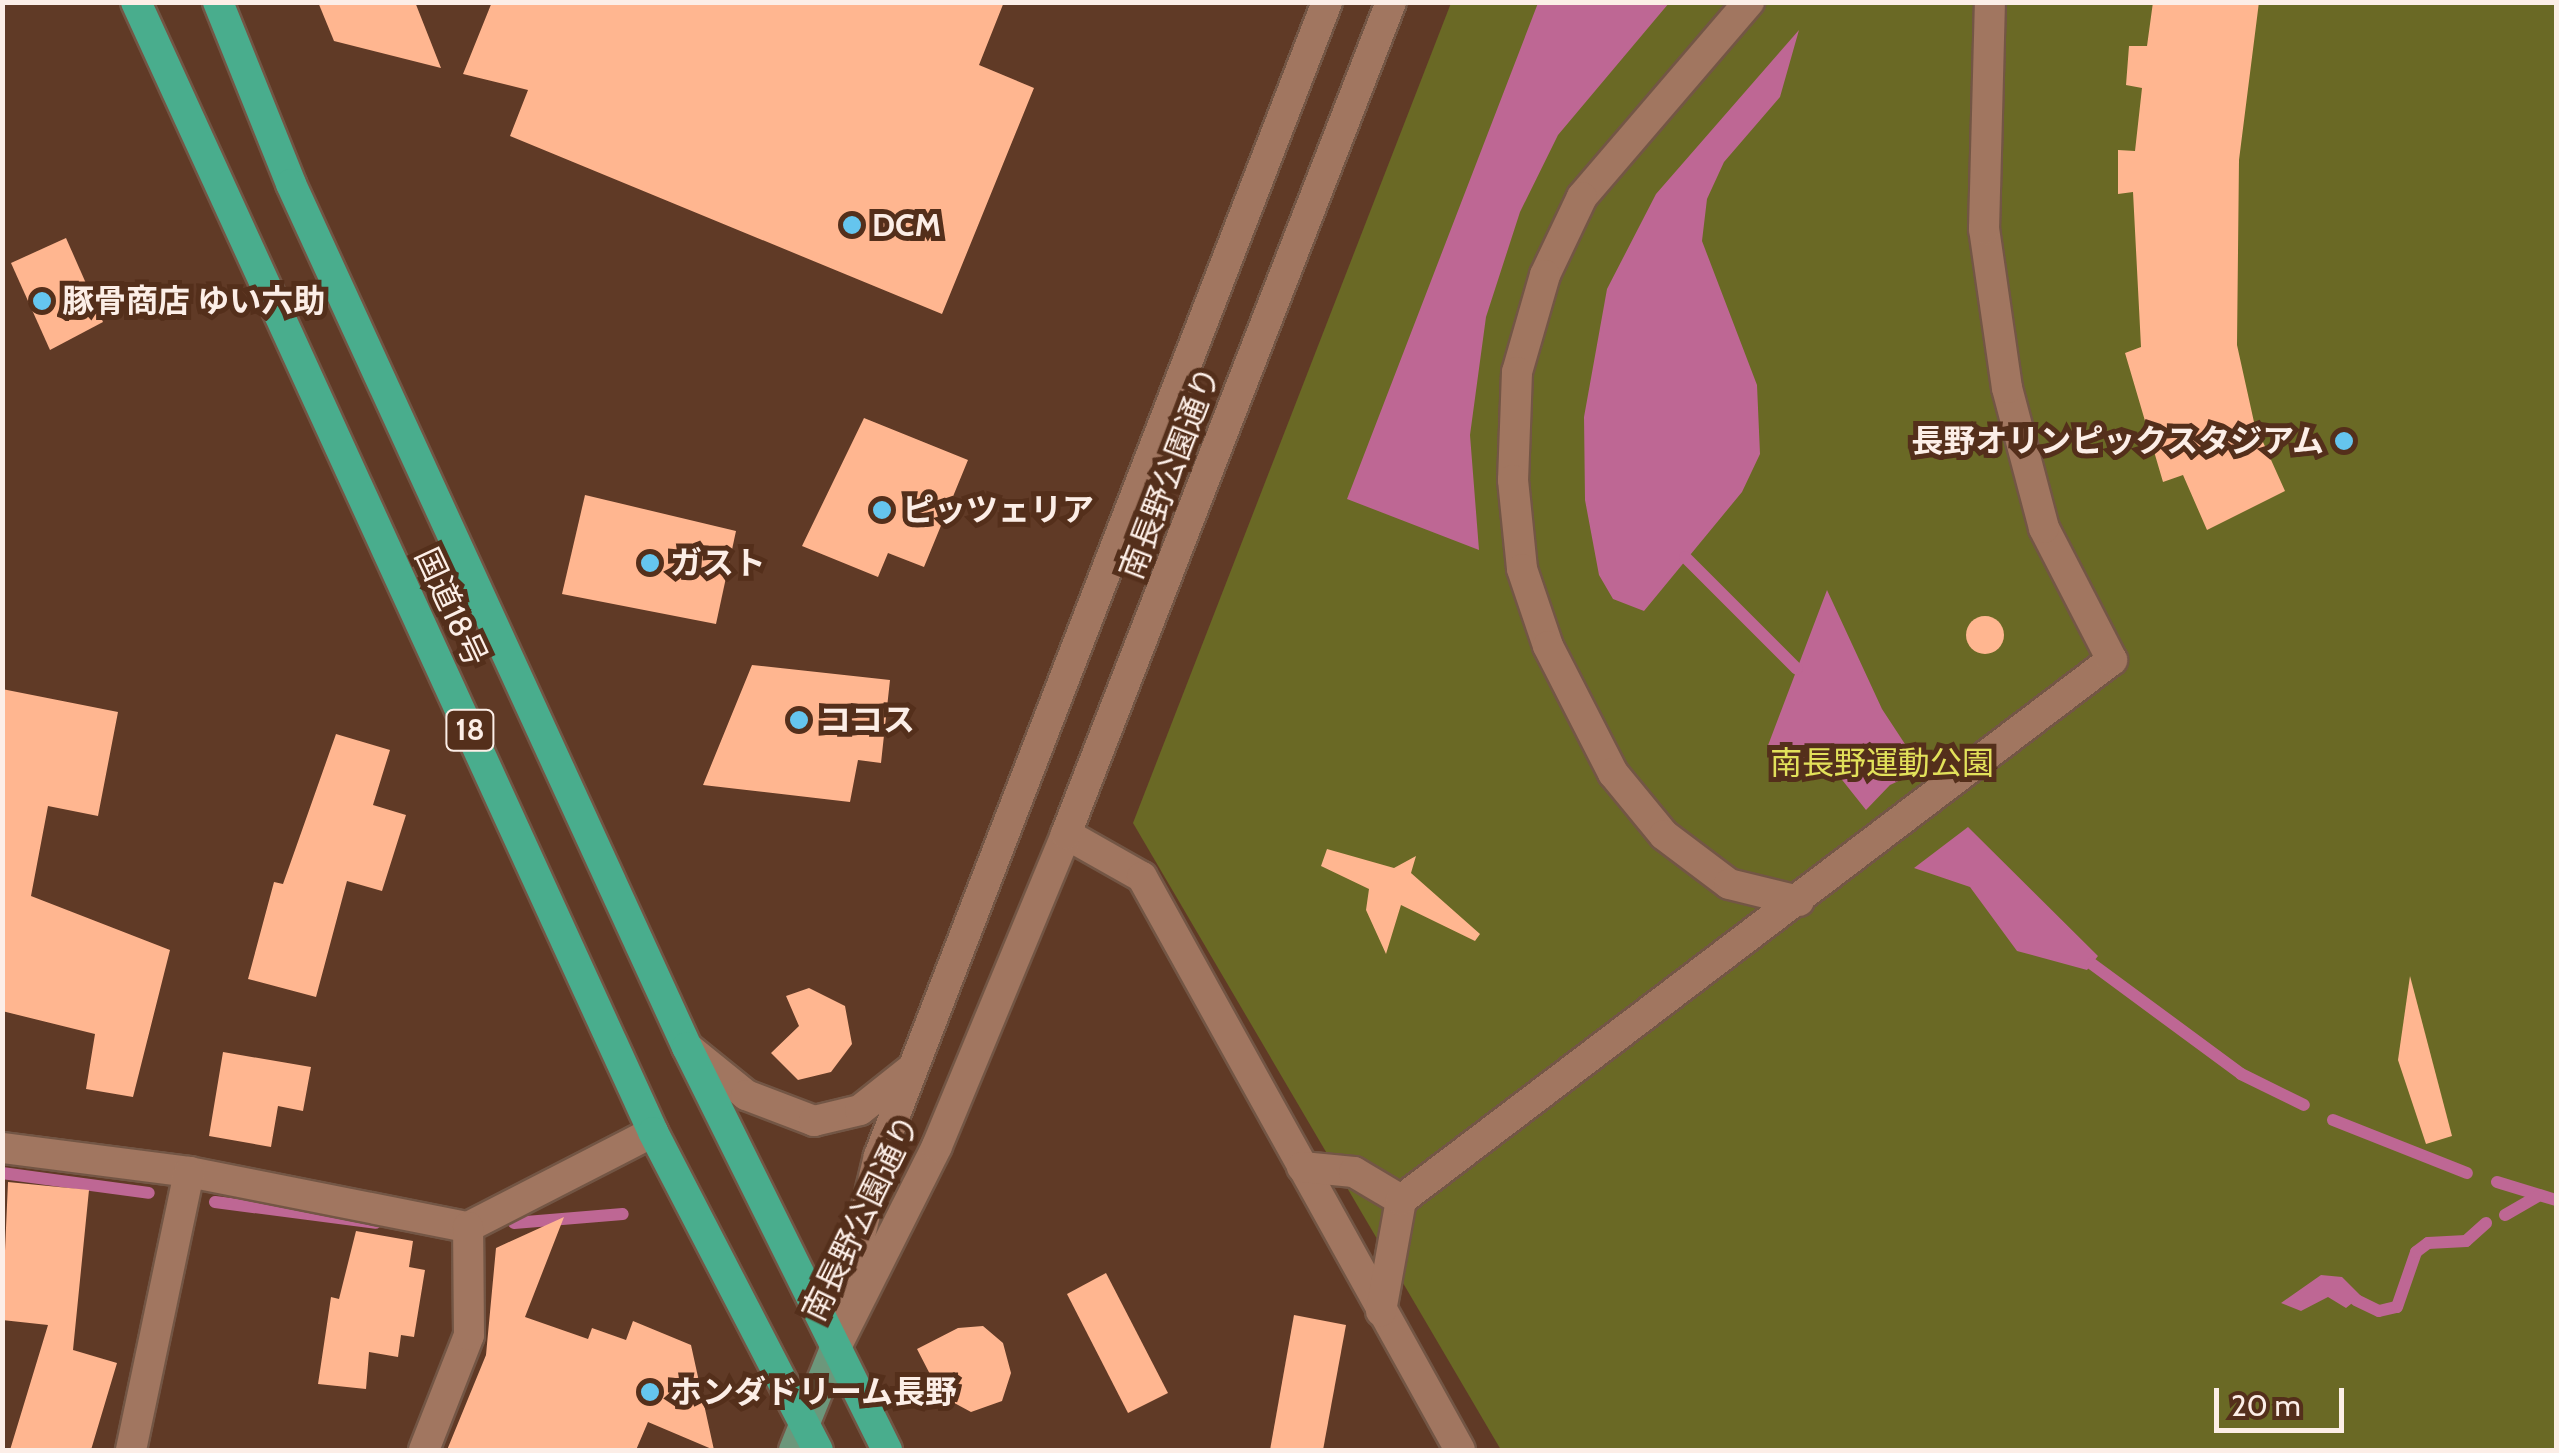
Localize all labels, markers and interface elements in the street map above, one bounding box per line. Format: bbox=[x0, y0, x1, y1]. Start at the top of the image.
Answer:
place label: DCM bbox=[872, 206, 941, 244]
marker: DCM bbox=[841, 214, 863, 236]
place label: 豚骨商店 ゆい六助 bbox=[62, 282, 325, 320]
marker: 豚骨商店 ゆい六助 bbox=[31, 290, 53, 312]
street label: 南長野公園通り bbox=[1112, 362, 1228, 584]
place label: 長野オリンピックスタジアム bbox=[1908, 422, 2324, 460]
marker: 長野オリンピックスタジアム bbox=[2333, 430, 2355, 452]
place label: ピッツェリア bbox=[902, 491, 1094, 529]
marker: ピッツェリア bbox=[871, 499, 893, 521]
street label: 国道18号 bbox=[407, 542, 495, 672]
place label: ガスト bbox=[670, 544, 766, 582]
marker: ガスト bbox=[639, 552, 661, 574]
place label: ココス bbox=[819, 701, 915, 739]
road number: 18 bbox=[445, 705, 495, 755]
marker: ココス bbox=[788, 709, 810, 731]
park label: 南長野運動公園 bbox=[1770, 744, 1994, 782]
street label: 南長野公園通り bbox=[795, 1109, 927, 1327]
scale bar bbox=[2219, 1368, 2349, 1430]
place label: ホンダドリーム長野 bbox=[670, 1373, 958, 1411]
marker: ホンダドリーム長野 bbox=[639, 1381, 661, 1403]
text: 20 m bbox=[2231, 1387, 2301, 1424]

